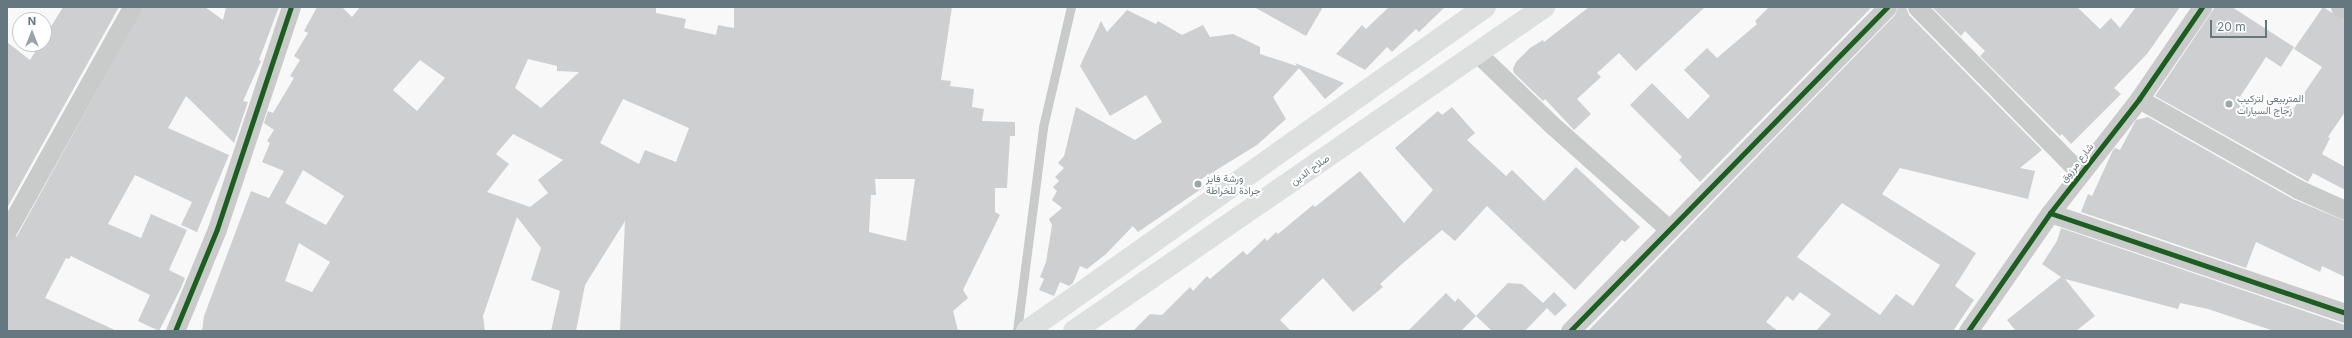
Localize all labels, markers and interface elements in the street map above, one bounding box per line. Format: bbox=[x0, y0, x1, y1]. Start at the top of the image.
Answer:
north arrow bbox=[12, 12, 52, 52]
scale bar bbox=[2212, 12, 2269, 38]
text: N bbox=[28, 14, 36, 28]
text: 20 m bbox=[2217, 19, 2246, 34]
place label: المتربيعي لتركيب زجاج السيارات bbox=[2237, 92, 2303, 116]
marker: المتربيعي لتركيب زجاج السيارات bbox=[2224, 99, 2234, 109]
street label: شارع مرزوق bbox=[2058, 141, 2096, 185]
street label: صلاح الدين bbox=[1288, 152, 1332, 188]
place label: ورشة فايز جرادة للخراطة bbox=[1206, 172, 1261, 196]
marker: ورشة فايز جرادة للخراطة bbox=[1193, 179, 1203, 189]

